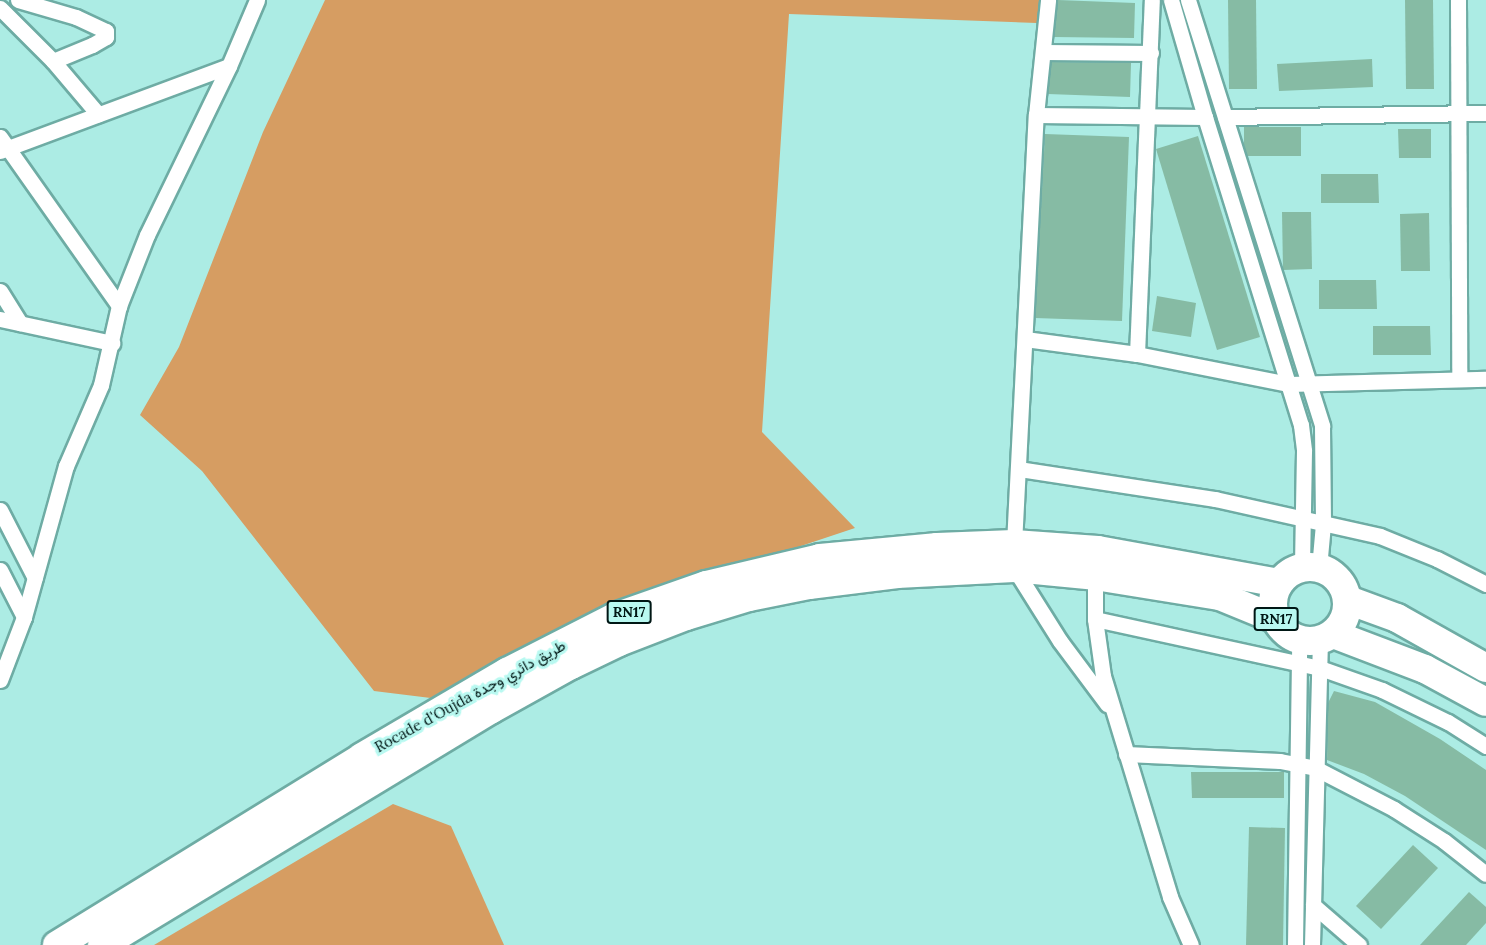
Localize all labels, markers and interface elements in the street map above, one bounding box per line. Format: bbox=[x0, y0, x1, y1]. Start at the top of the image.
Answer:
road number: RN17 bbox=[606, 601, 652, 623]
road number: RN17 bbox=[1254, 608, 1298, 630]
street label: Rocade d'Oujda طريق دائري وجدة bbox=[371, 636, 569, 756]

